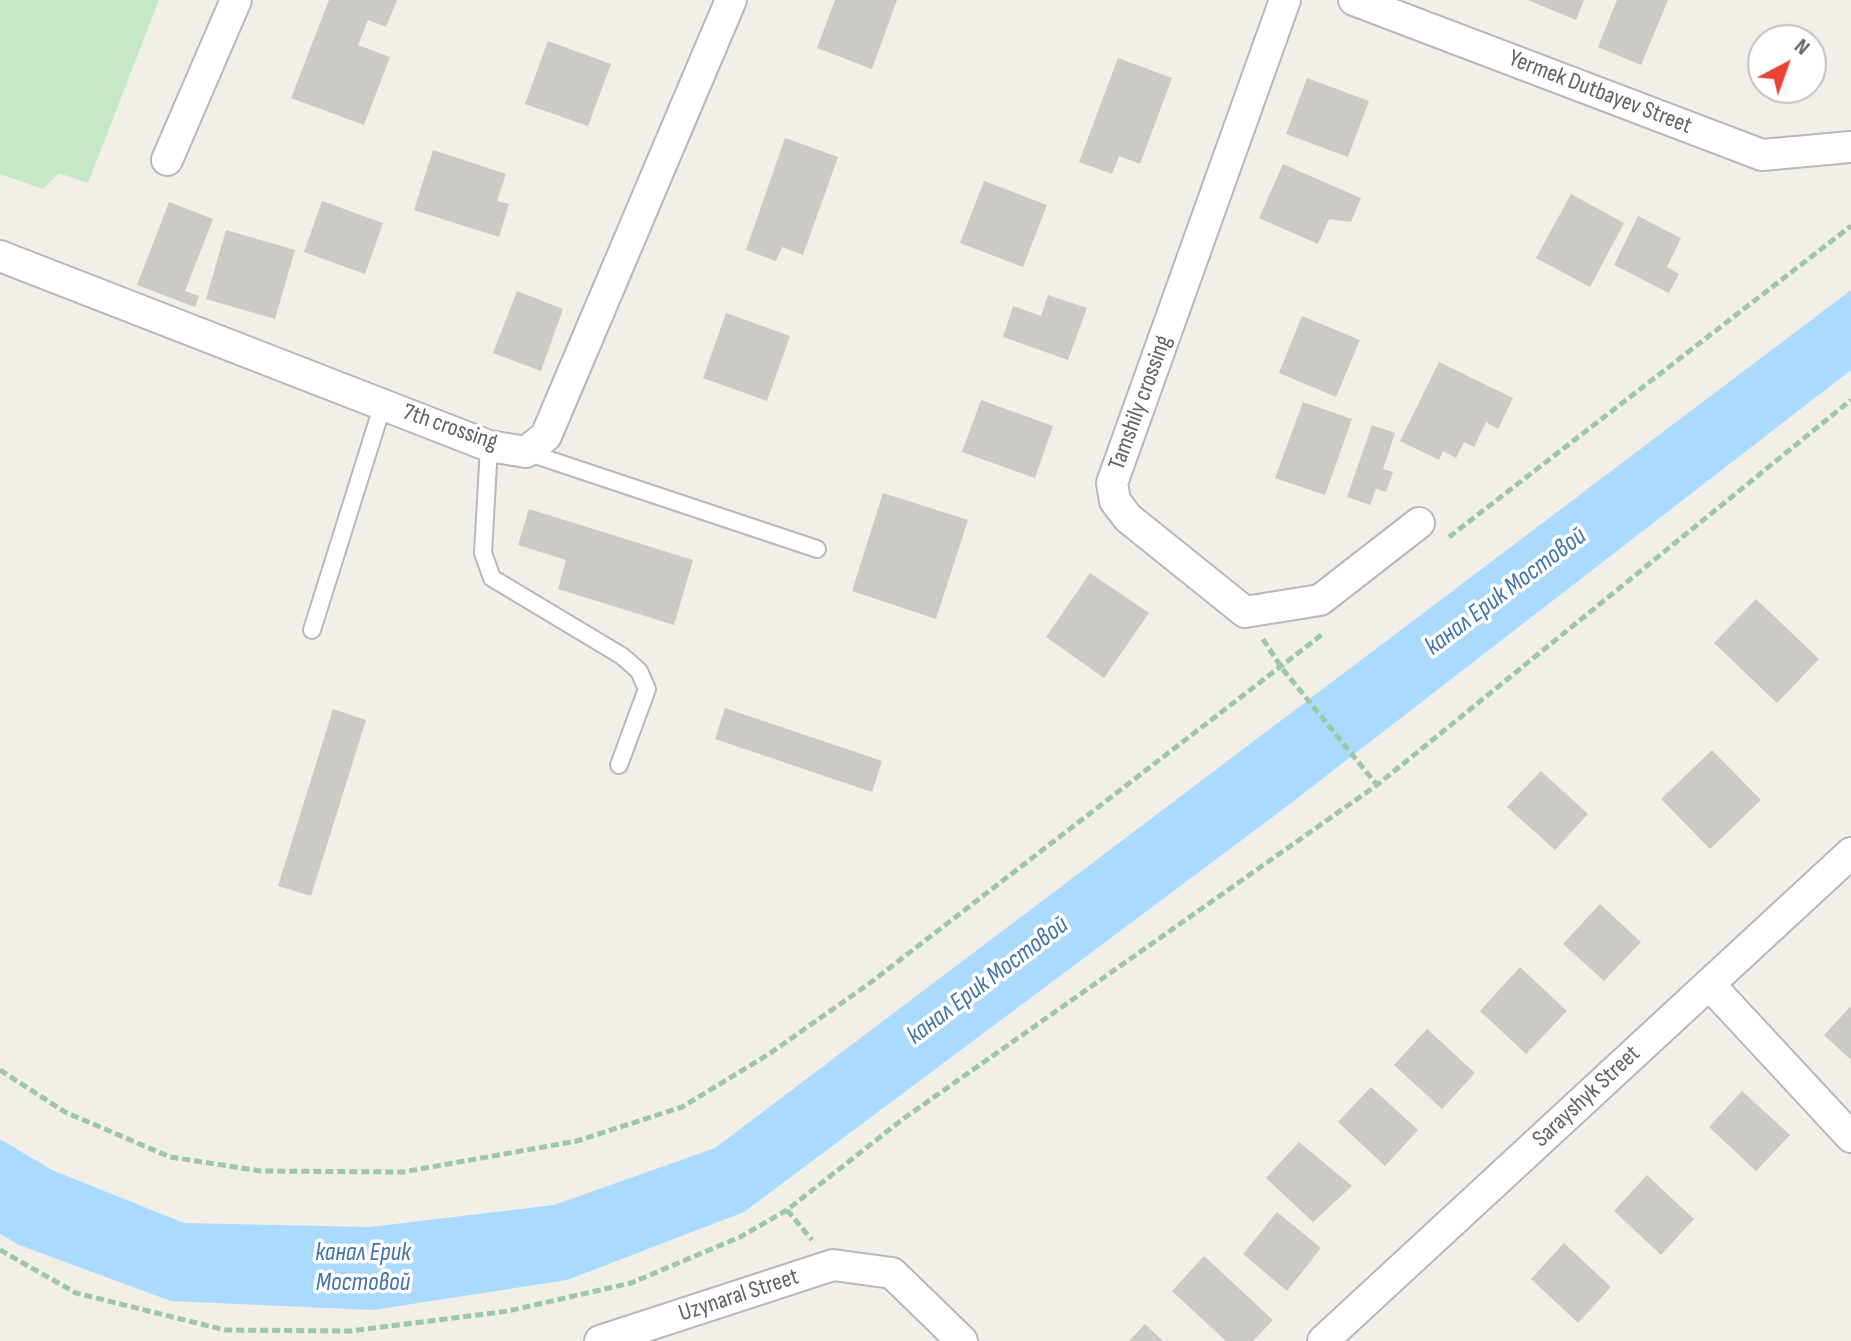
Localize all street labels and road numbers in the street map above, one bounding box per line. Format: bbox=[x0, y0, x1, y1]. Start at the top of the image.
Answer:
street label: Yermek Dutbayev Street bbox=[1504, 45, 1696, 141]
street label: Tamshily crossing bbox=[1103, 332, 1179, 474]
street label: 7th crossing bbox=[399, 398, 501, 458]
street label: Sarayshyk Street bbox=[1527, 1040, 1647, 1154]
street label: Uzynaral Street bbox=[676, 1263, 802, 1329]

